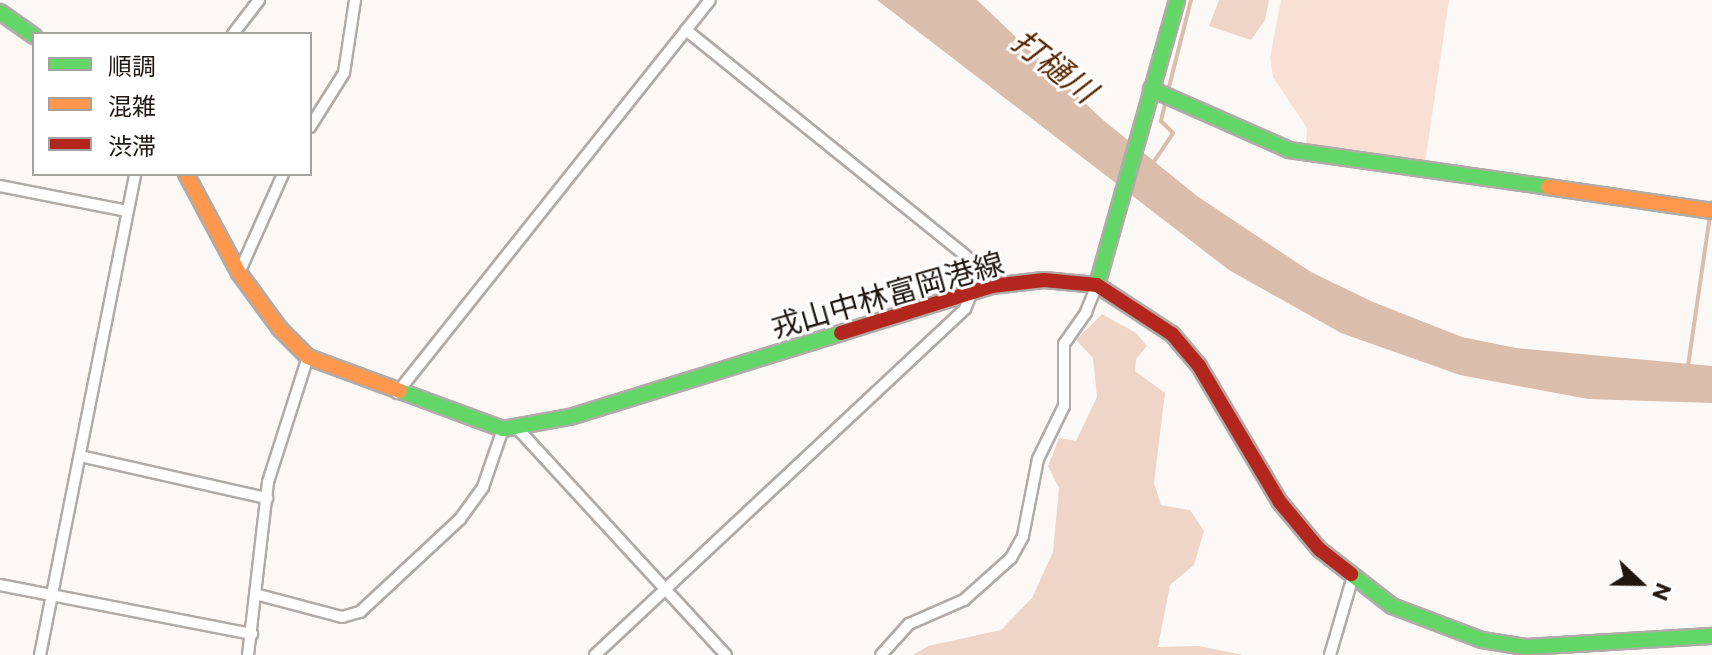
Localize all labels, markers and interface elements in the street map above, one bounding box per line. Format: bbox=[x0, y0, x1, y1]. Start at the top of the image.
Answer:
water label: 打樋川 bbox=[1005, 20, 1105, 110]
legend bbox=[32, 32, 312, 176]
text: 順調 bbox=[108, 51, 156, 80]
text: 混雑 bbox=[108, 91, 156, 120]
text: 渋滞 bbox=[108, 131, 156, 160]
street label: 戎山中林富岡港線 bbox=[767, 244, 1007, 344]
north arrow bbox=[1600, 543, 1680, 623]
text: N bbox=[1647, 579, 1678, 605]

